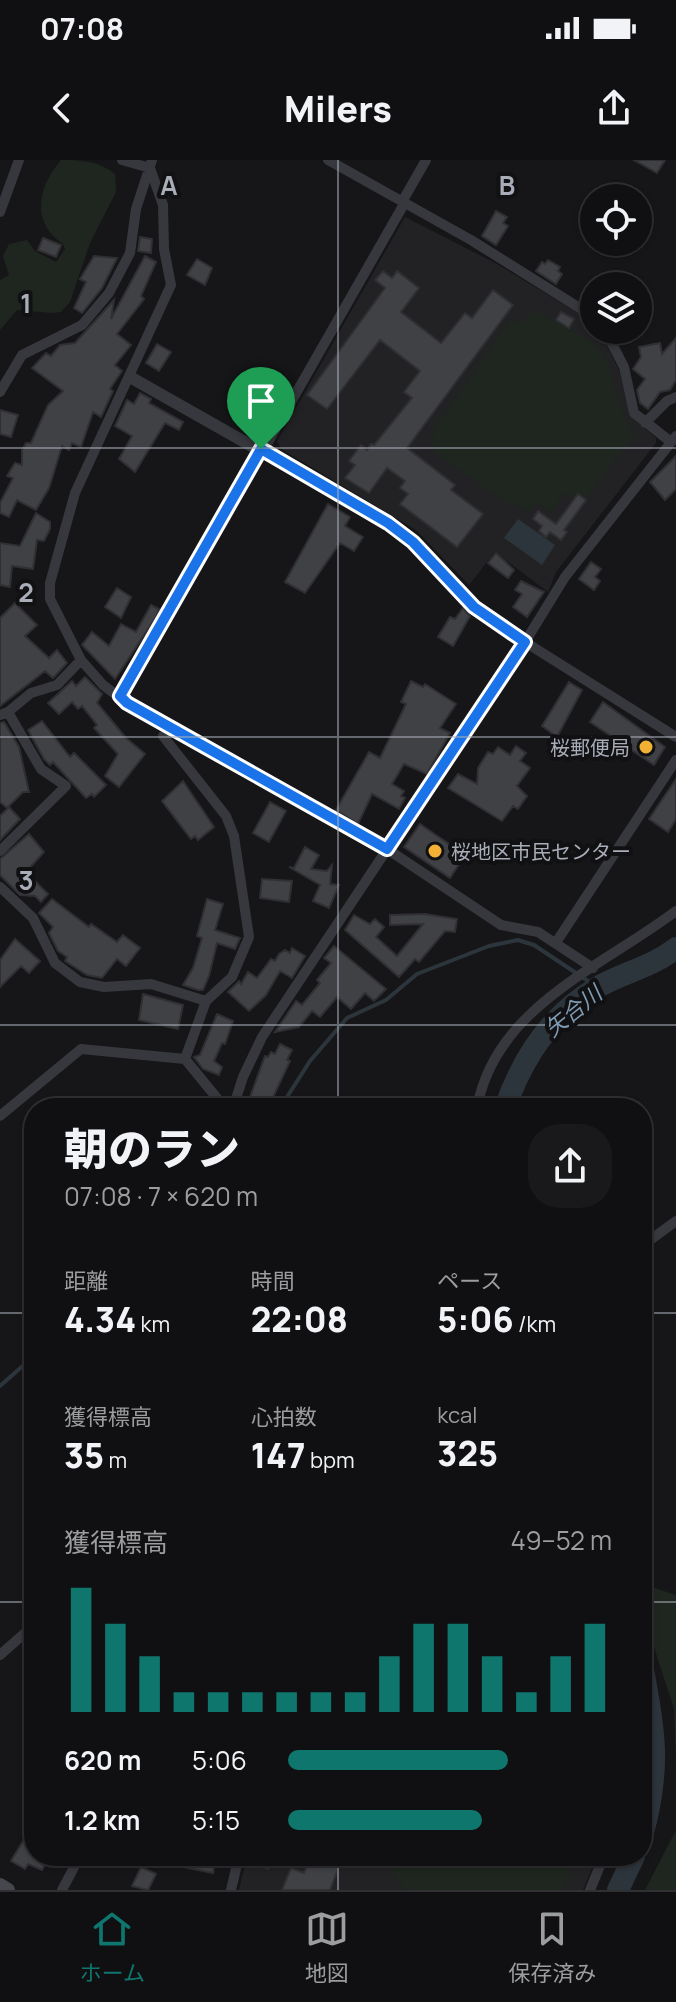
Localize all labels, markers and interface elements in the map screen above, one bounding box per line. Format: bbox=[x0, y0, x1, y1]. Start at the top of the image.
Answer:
text: 07:08 bbox=[40, 8, 124, 49]
text: Milers bbox=[284, 84, 392, 133]
icon: back bbox=[40, 86, 84, 130]
icon: share bbox=[592, 86, 636, 130]
text: A bbox=[160, 167, 178, 203]
text: B bbox=[499, 167, 515, 203]
map controls bbox=[580, 184, 652, 344]
button: locate bbox=[580, 184, 652, 256]
button: layers bbox=[580, 272, 652, 344]
text: 1 bbox=[20, 285, 32, 321]
pin bbox=[227, 367, 295, 449]
icon: arrive bbox=[239, 379, 283, 423]
text: 2 bbox=[18, 574, 34, 610]
place label: 桜郵便局 bbox=[550, 734, 630, 761]
marker: 桜郵便局 bbox=[637, 738, 655, 756]
place label: 桜地区市民センター bbox=[451, 838, 631, 865]
marker: 桜地区市民センター bbox=[426, 842, 444, 860]
text: 3 bbox=[18, 862, 34, 898]
water label: 矢合川 bbox=[538, 977, 610, 1043]
text: 朝のラン bbox=[64, 1118, 240, 1178]
button: share bbox=[528, 1124, 612, 1208]
text: 07:08 · 7 × 620 m bbox=[64, 1178, 258, 1214]
text: 距離 bbox=[64, 1266, 108, 1296]
text: 時間 bbox=[251, 1266, 295, 1296]
text: ペース bbox=[437, 1266, 502, 1296]
text: 4.34 bbox=[64, 1296, 136, 1342]
text: 22:08 bbox=[251, 1296, 348, 1342]
text: 5:06 bbox=[437, 1296, 514, 1342]
text: km bbox=[136, 1309, 170, 1339]
text: /km bbox=[514, 1309, 556, 1339]
text: kcal bbox=[437, 1400, 477, 1430]
text: 獲得標高 bbox=[64, 1402, 152, 1432]
text: 心拍数 bbox=[251, 1402, 317, 1432]
text: 325 bbox=[437, 1430, 498, 1476]
text: 35 bbox=[64, 1432, 104, 1478]
text: 147 bbox=[251, 1432, 306, 1478]
text: m bbox=[104, 1445, 127, 1475]
text: bpm bbox=[306, 1445, 355, 1475]
text: 49–52 m bbox=[510, 1522, 612, 1558]
text: 獲得標高 bbox=[64, 1524, 168, 1560]
text: 620 m bbox=[64, 1742, 141, 1778]
text: 5:06 bbox=[192, 1742, 247, 1778]
text: 1.2 km bbox=[64, 1802, 140, 1838]
text: 5:15 bbox=[192, 1802, 240, 1838]
tab: ホーム bbox=[80, 1907, 145, 1988]
tab: 地図 bbox=[305, 1907, 349, 1988]
tab: 保存済み bbox=[508, 1907, 596, 1988]

